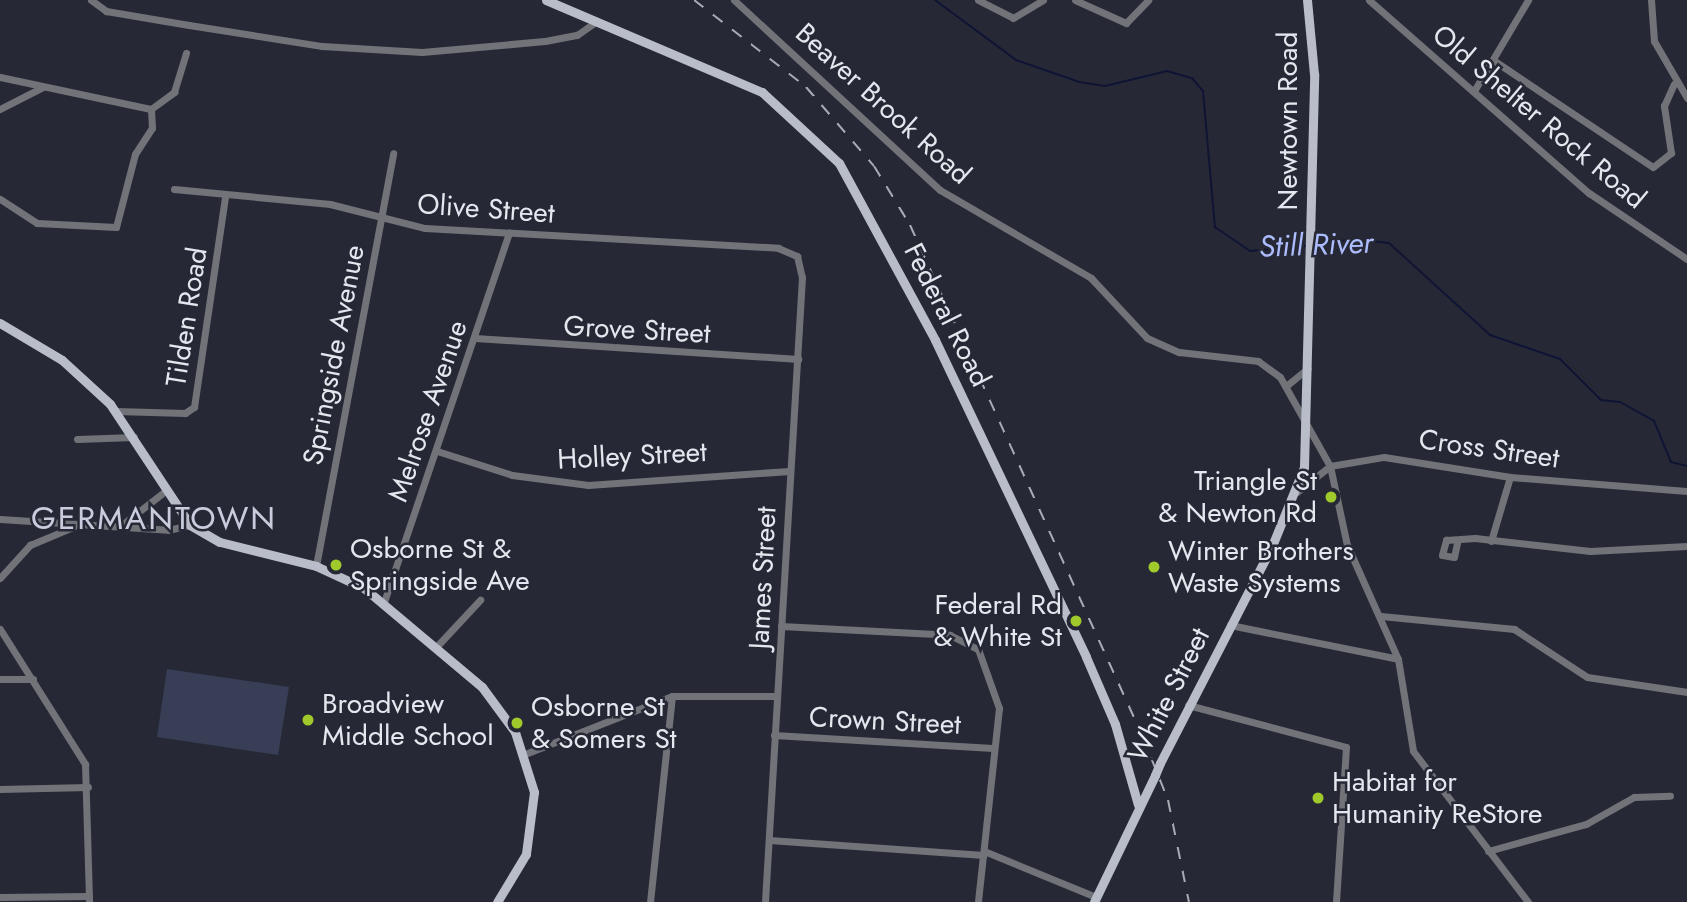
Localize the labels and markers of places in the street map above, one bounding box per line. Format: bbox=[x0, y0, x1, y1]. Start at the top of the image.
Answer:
place label: Triangle St & Newton Rd bbox=[1158, 464, 1317, 530]
marker: Triangle St & Newton Rd bbox=[1323, 489, 1339, 505]
place label: Osborne St & Springside Ave bbox=[350, 532, 530, 598]
place label: Winter Brothers Waste Systems bbox=[1168, 534, 1354, 600]
marker: Osborne St & Springside Ave bbox=[328, 557, 344, 573]
marker: Winter Brothers Waste Systems bbox=[1146, 559, 1162, 575]
place label: Federal Rd & White St bbox=[933, 588, 1062, 654]
marker: Federal Rd & White St bbox=[1068, 613, 1084, 629]
place label: Broadview Middle School bbox=[322, 687, 494, 753]
place label: Osborne St & Somers St bbox=[531, 690, 677, 756]
marker: Broadview Middle School bbox=[300, 712, 316, 728]
marker: Osborne St & Somers St bbox=[509, 715, 525, 731]
place label: Habitat for Humanity ReStore bbox=[1332, 765, 1543, 831]
marker: Habitat for Humanity ReStore bbox=[1310, 790, 1326, 806]

